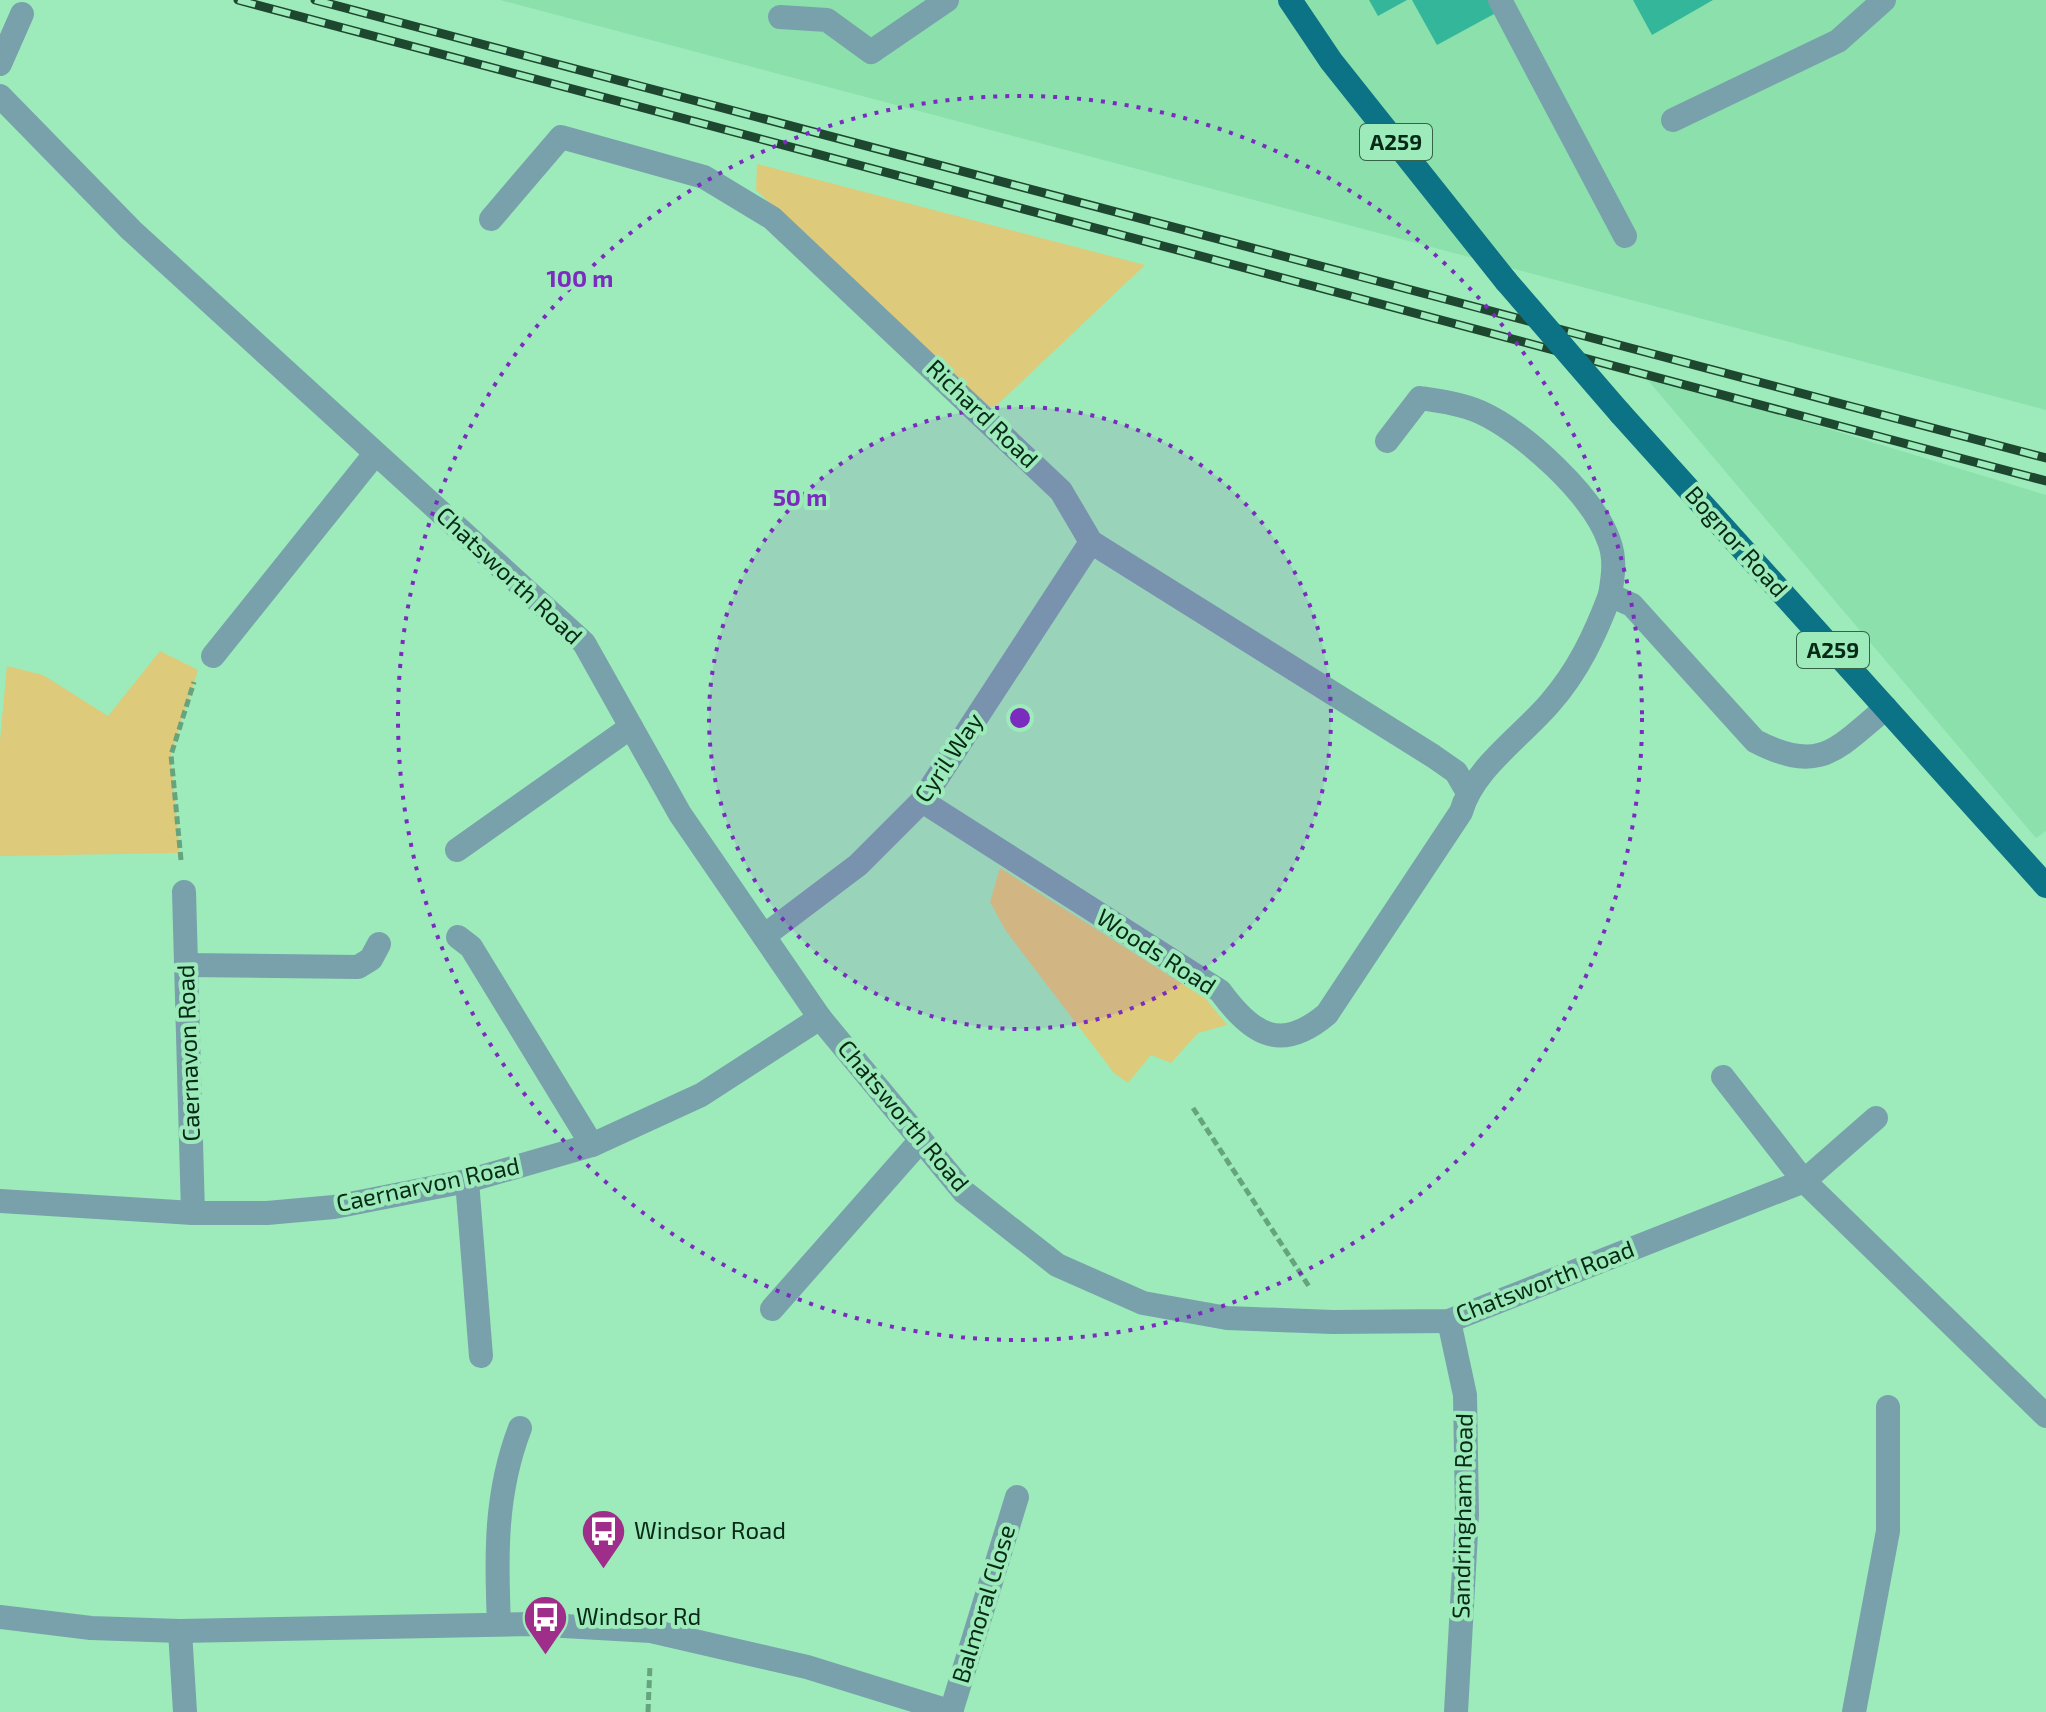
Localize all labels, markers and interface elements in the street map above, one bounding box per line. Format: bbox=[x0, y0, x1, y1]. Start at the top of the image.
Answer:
road number: A259 bbox=[1360, 124, 1432, 160]
text: 100 m bbox=[547, 263, 613, 292]
street label: Richard Road bbox=[921, 353, 1045, 473]
street label: Bognor Road bbox=[1680, 480, 1794, 602]
text: 50 m bbox=[773, 482, 827, 511]
street label: Chatsworth Road bbox=[431, 500, 589, 650]
road number: A259 bbox=[1797, 632, 1869, 668]
centre of rings bbox=[1006, 704, 1034, 732]
street label: Cyril Way bbox=[907, 707, 988, 807]
street label: Woods Road bbox=[1092, 902, 1222, 1000]
street label: Caernavon Road bbox=[170, 964, 205, 1142]
street label: Chatsworth Road bbox=[832, 1033, 976, 1197]
street label: Caernarvon Road bbox=[333, 1150, 522, 1217]
street label: Chatsworth Road bbox=[1451, 1233, 1638, 1328]
street label: Sandringham Road bbox=[1445, 1413, 1478, 1619]
bus stop icon: Windsor Road bbox=[579, 1507, 627, 1570]
place label: Windsor Road bbox=[634, 1515, 786, 1544]
street label: Balmoral Close bbox=[945, 1521, 1020, 1686]
bus stop icon: Windsor Rd bbox=[521, 1593, 569, 1656]
place label: Windsor Rd bbox=[576, 1601, 701, 1630]

